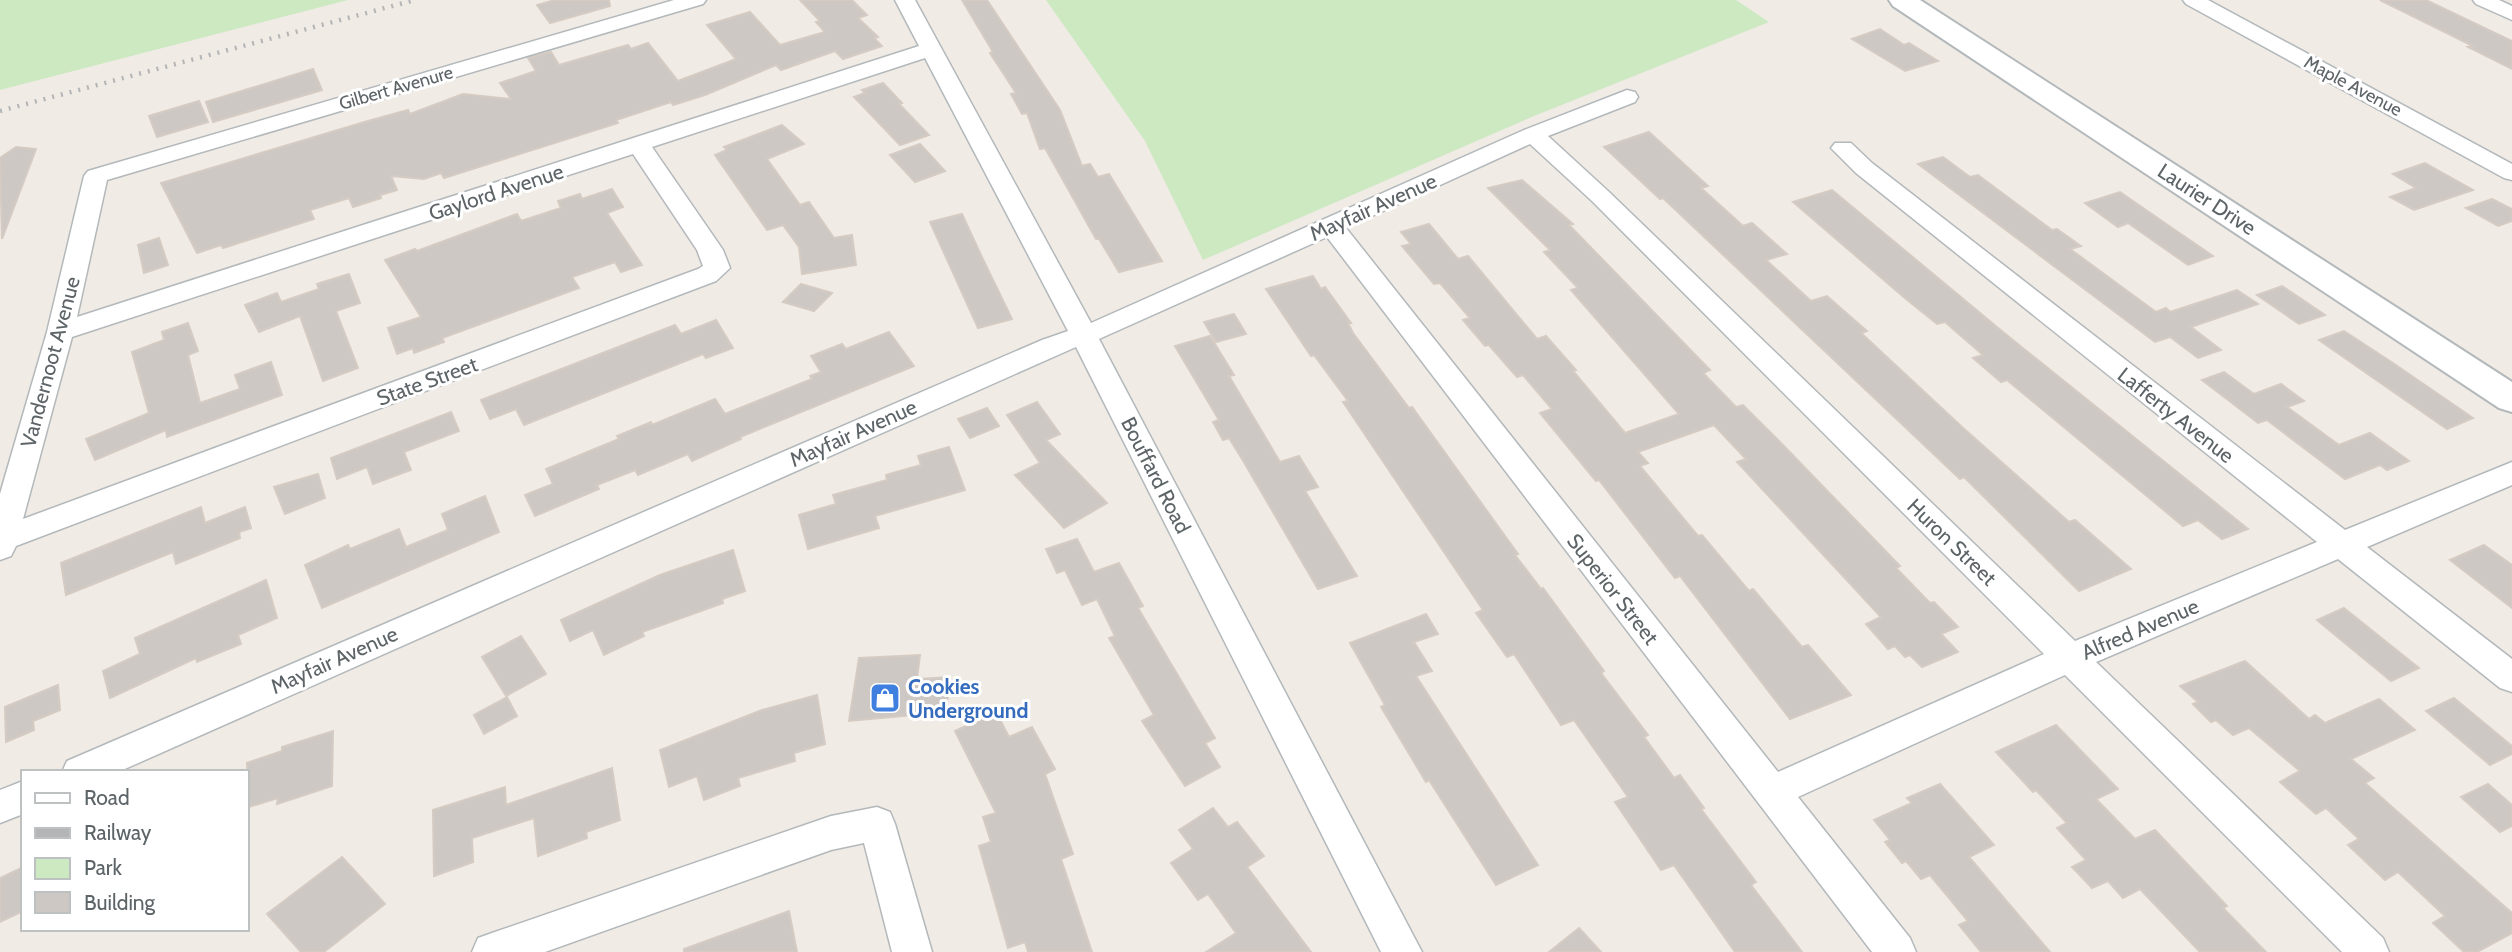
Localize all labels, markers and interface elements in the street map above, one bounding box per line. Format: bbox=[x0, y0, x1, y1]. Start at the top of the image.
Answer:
street label: Maple Avenue bbox=[2300, 51, 2406, 121]
street label: Gilbert Avenure bbox=[336, 61, 456, 115]
street label: Gaylord Avenue bbox=[426, 158, 567, 226]
street label: Laurier Drive bbox=[2153, 158, 2261, 240]
street label: Mayfair Avenue bbox=[1306, 168, 1441, 246]
street label: Vandernoot Avenue bbox=[15, 274, 85, 450]
street label: State Street bbox=[373, 351, 481, 411]
street label: Lafferty Avenue bbox=[2113, 362, 2239, 468]
street label: Mayfair Avenue bbox=[786, 394, 921, 472]
street label: Bouffard Road bbox=[1116, 413, 1196, 537]
street label: Huron Street bbox=[1902, 493, 2002, 591]
street label: Superior Street bbox=[1562, 529, 1664, 649]
street label: Alfred Avenue bbox=[2078, 593, 2203, 665]
street label: Mayfair Avenue bbox=[267, 621, 402, 699]
place label: Cookies Underground bbox=[908, 674, 1028, 723]
shop icon: Cookies Underground bbox=[868, 681, 902, 715]
legend bbox=[21, 770, 248, 931]
text: Road bbox=[84, 785, 130, 810]
text: Railway bbox=[84, 820, 152, 845]
text: Park bbox=[84, 855, 122, 880]
text: Building bbox=[84, 890, 156, 915]

